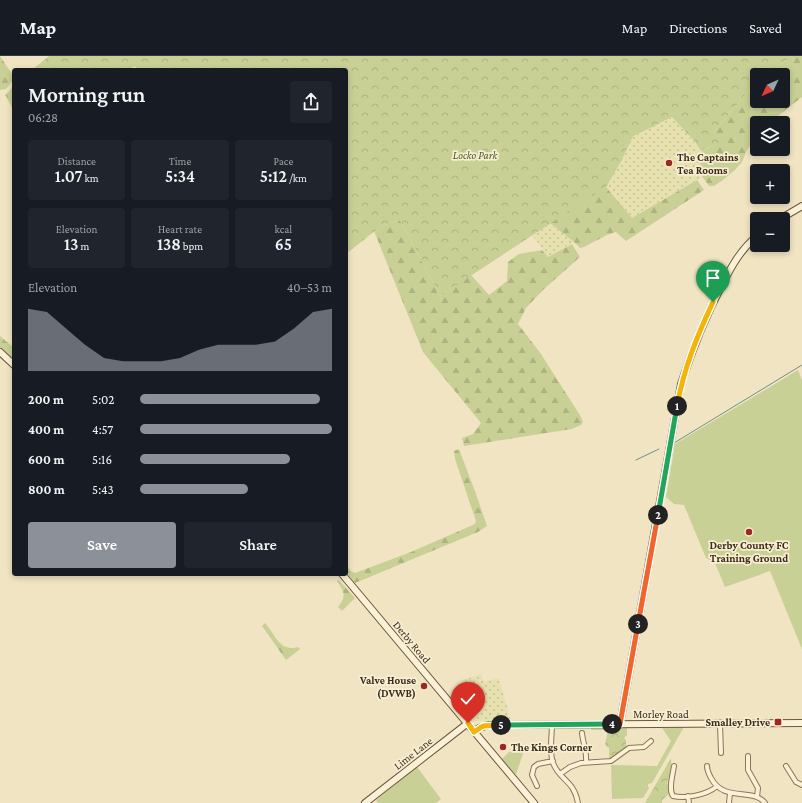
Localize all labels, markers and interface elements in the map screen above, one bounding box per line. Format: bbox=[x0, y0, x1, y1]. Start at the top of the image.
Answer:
text: Map bbox=[20, 17, 56, 38]
text: Map bbox=[622, 20, 647, 36]
text: Directions bbox=[669, 20, 727, 36]
text: Saved bbox=[749, 20, 782, 36]
north arrow bbox=[750, 68, 790, 108]
map controls bbox=[750, 68, 790, 252]
button: share bbox=[290, 81, 332, 123]
text: Morning run bbox=[28, 82, 145, 107]
text: 06:28 bbox=[28, 110, 58, 125]
button: layers bbox=[750, 116, 790, 156]
park label: Locko Park bbox=[453, 149, 498, 161]
place label: The Captains Tea Rooms bbox=[677, 151, 739, 176]
text: Distance bbox=[57, 155, 96, 167]
text: Time bbox=[169, 155, 191, 167]
text: Pace bbox=[273, 155, 293, 167]
marker: The Captains Tea Rooms bbox=[664, 158, 674, 168]
button: + bbox=[750, 164, 790, 204]
text: 1.07 bbox=[55, 167, 82, 186]
text: 5:34 bbox=[165, 167, 195, 186]
text: 5:12 bbox=[260, 167, 287, 186]
text: km bbox=[82, 172, 99, 184]
text: /km bbox=[287, 172, 307, 184]
button: − bbox=[750, 212, 790, 252]
text: Elevation bbox=[56, 223, 97, 235]
text: Heart rate bbox=[158, 223, 202, 235]
text: kcal bbox=[274, 223, 292, 235]
text: 13 bbox=[64, 235, 78, 254]
text: 138 bbox=[157, 235, 181, 254]
text: 65 bbox=[275, 235, 292, 254]
text: m bbox=[78, 240, 89, 252]
text: bpm bbox=[181, 240, 203, 252]
pin bbox=[696, 261, 730, 302]
icon: arrive bbox=[702, 267, 724, 289]
text: Elevation bbox=[28, 280, 77, 295]
text: 40–53 m bbox=[287, 280, 332, 295]
text: 200 m bbox=[28, 392, 64, 407]
text: 5:02 bbox=[92, 392, 115, 407]
pin: 1 bbox=[667, 396, 687, 416]
text: 1 bbox=[675, 400, 679, 412]
text: 400 m bbox=[28, 422, 64, 437]
text: 4:57 bbox=[92, 422, 113, 437]
text: 600 m bbox=[28, 452, 64, 467]
text: 5:16 bbox=[92, 452, 112, 467]
text: 800 m bbox=[28, 482, 65, 497]
text: 5:43 bbox=[92, 482, 114, 497]
pin: 2 bbox=[648, 505, 668, 525]
text: 2 bbox=[655, 509, 661, 521]
button: Save bbox=[28, 522, 176, 568]
button: Share bbox=[184, 522, 332, 568]
marker: Derby County FC Training Ground bbox=[744, 527, 754, 537]
place label: Derby County FC Training Ground bbox=[710, 539, 789, 564]
pin: 3 bbox=[628, 614, 648, 634]
text: 3 bbox=[635, 618, 641, 630]
street label: Derby Road bbox=[390, 619, 433, 666]
place label: Valve House (DVWB) bbox=[359, 674, 416, 700]
marker: Valve House (DVWB) bbox=[419, 681, 429, 691]
pin bbox=[451, 682, 485, 723]
icon: check bbox=[457, 688, 479, 710]
street label: Morley Road bbox=[633, 708, 689, 721]
pin: 4 bbox=[602, 714, 622, 734]
pin: 5 bbox=[491, 715, 511, 735]
place label: Smalley Drive bbox=[705, 716, 770, 728]
marker: Smalley Drive bbox=[773, 717, 783, 727]
text: 4 bbox=[609, 718, 615, 730]
text: 5 bbox=[498, 719, 504, 731]
street label: Lime Lane bbox=[391, 734, 435, 772]
place label: The Kings Corner bbox=[511, 741, 593, 753]
marker: The Kings Corner bbox=[498, 742, 508, 752]

